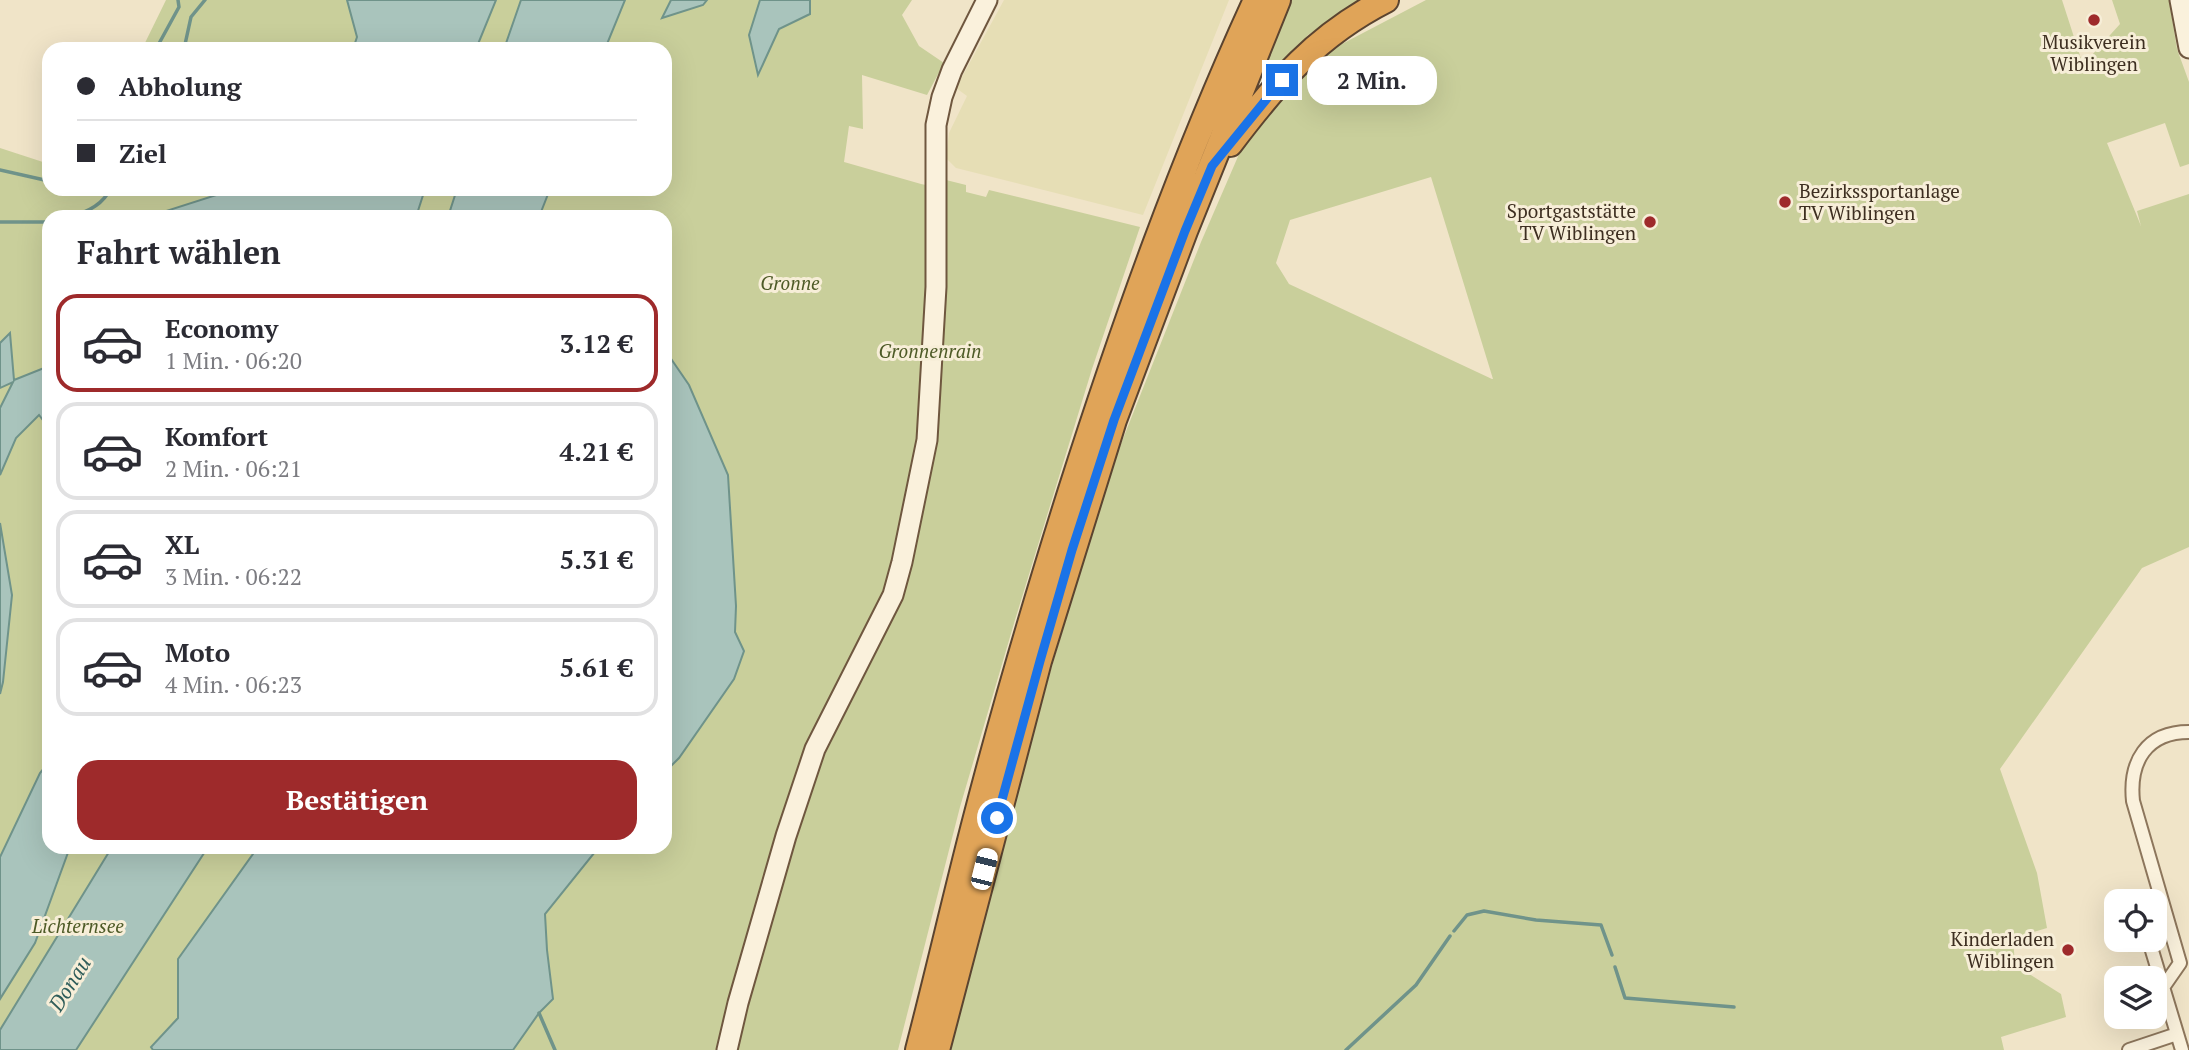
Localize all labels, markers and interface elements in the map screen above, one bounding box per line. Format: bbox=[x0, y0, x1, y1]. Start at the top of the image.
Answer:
marker: Musikverein Wiblingen bbox=[2086, 12, 2102, 28]
place label: Musikverein Wiblingen bbox=[2042, 29, 2146, 76]
callout: 2 Min. bbox=[1306, 56, 1436, 104]
route end bbox=[1266, 64, 1298, 96]
text: 2 Min. bbox=[1337, 65, 1407, 96]
text: Abholung bbox=[119, 69, 242, 103]
text: Ziel bbox=[119, 136, 167, 170]
place label: Bezirkssportanlage TV Wiblingen bbox=[1799, 178, 1960, 225]
marker: Bezirkssportanlage TV Wiblingen bbox=[1777, 194, 1793, 210]
place label: Sportgaststätte TV Wiblingen bbox=[1507, 198, 1636, 245]
marker: Sportgaststätte TV Wiblingen bbox=[1642, 214, 1658, 230]
text: Fahrt wählen bbox=[77, 231, 281, 273]
park label: Gronne bbox=[760, 270, 820, 295]
text: Economy bbox=[165, 311, 278, 345]
icon: car bbox=[81, 312, 144, 375]
text: 3.12 € bbox=[560, 326, 633, 360]
park label: Gronnenrain bbox=[878, 338, 982, 363]
text: 1 Min. · 06:20 bbox=[165, 345, 302, 376]
text: Komfort bbox=[165, 419, 268, 453]
icon: car bbox=[81, 420, 144, 483]
text: 4.21 € bbox=[560, 434, 633, 468]
text: 2 Min. · 06:21 bbox=[165, 453, 302, 484]
text: XL bbox=[165, 527, 199, 561]
icon: car bbox=[81, 528, 144, 591]
text: 5.31 € bbox=[560, 542, 633, 576]
text: 3 Min. · 06:22 bbox=[165, 561, 302, 592]
text: Moto bbox=[165, 635, 230, 669]
icon: car bbox=[81, 636, 144, 699]
text: 5.61 € bbox=[560, 650, 633, 684]
text: 4 Min. · 06:23 bbox=[165, 669, 302, 700]
button: Bestätigen bbox=[77, 760, 637, 840]
route start bbox=[981, 802, 1013, 834]
car bbox=[969, 846, 1000, 892]
map controls bbox=[2104, 889, 2167, 1029]
button: locate bbox=[2104, 889, 2167, 952]
park label: Lichternsee bbox=[31, 913, 124, 938]
place label: Kinderladen Wiblingen bbox=[1951, 926, 2054, 973]
marker: Kinderladen Wiblingen bbox=[2060, 942, 2076, 958]
water label: Donau bbox=[41, 951, 97, 1017]
button: layers bbox=[2104, 966, 2167, 1029]

